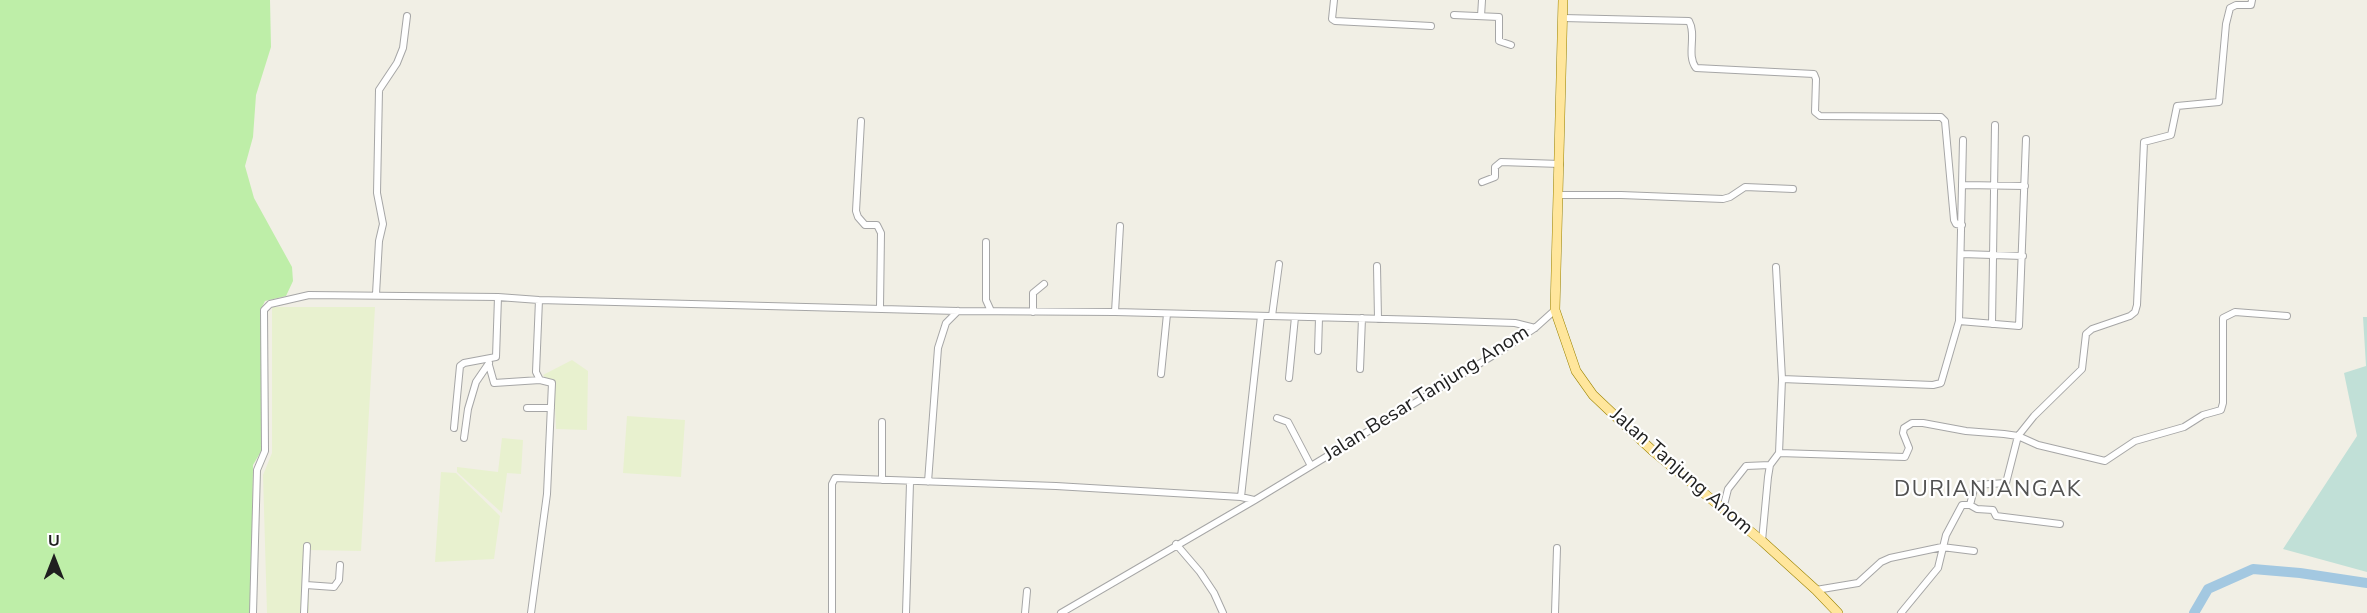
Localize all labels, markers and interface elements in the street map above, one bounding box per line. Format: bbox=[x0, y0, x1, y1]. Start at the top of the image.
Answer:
street label: Jalan Besar Tanjung Anom bbox=[1320, 321, 1534, 467]
street label: Jalan Tanjung Anom bbox=[1605, 404, 1757, 540]
district label: DURIANJANGAK bbox=[1894, 478, 2082, 504]
north arrow bbox=[24, 529, 84, 589]
text: U bbox=[48, 530, 60, 552]

